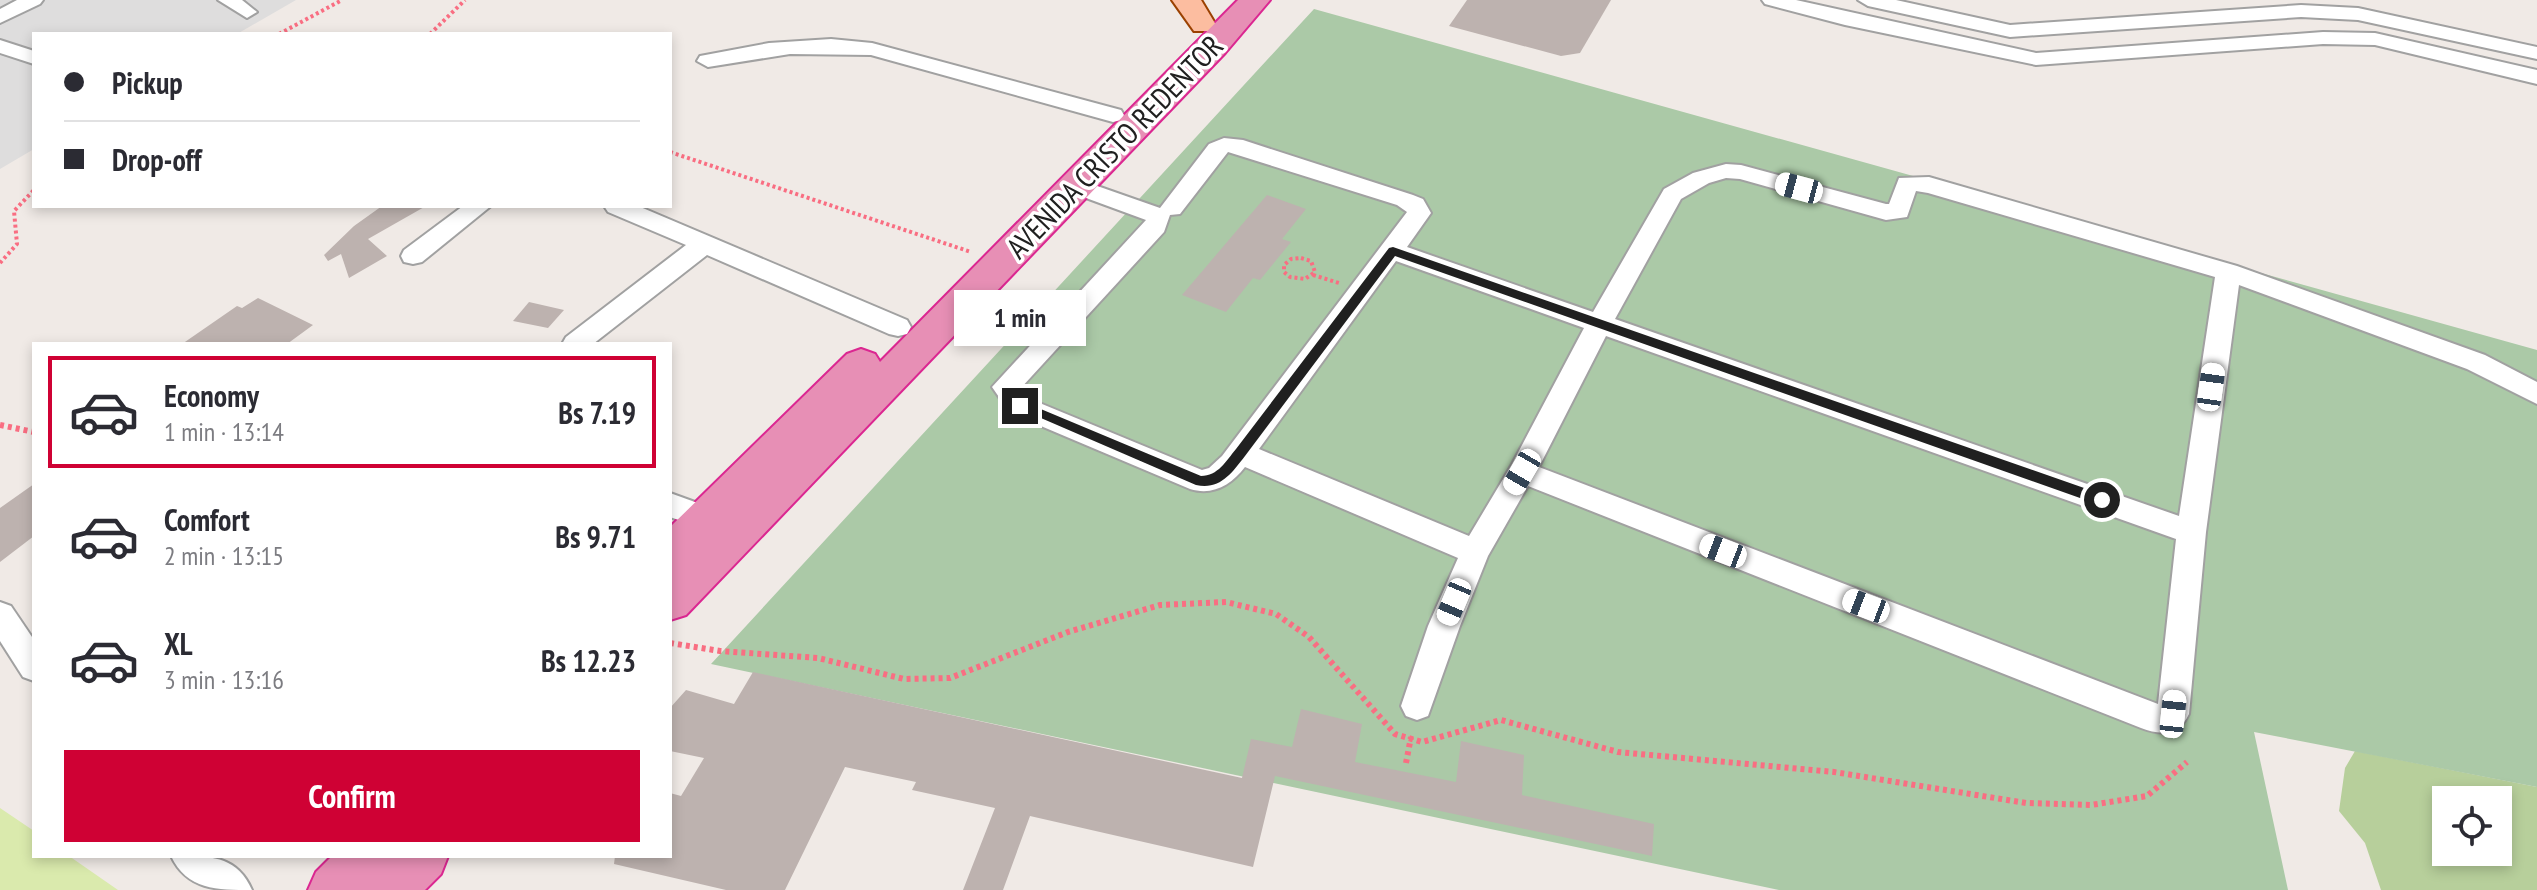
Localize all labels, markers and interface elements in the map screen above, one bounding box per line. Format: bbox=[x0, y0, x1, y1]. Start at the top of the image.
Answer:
street label: AVENIDA CRISTO REDENTOR bbox=[997, 26, 1231, 266]
text: Pickup bbox=[112, 63, 183, 102]
text: Drop-off bbox=[112, 140, 202, 179]
car bbox=[1773, 170, 1825, 206]
callout: 1 min bbox=[954, 290, 1086, 346]
text: 1 min bbox=[994, 301, 1046, 334]
car bbox=[2196, 362, 2226, 412]
icon: car bbox=[68, 376, 140, 448]
text: Economy bbox=[164, 376, 259, 415]
route end bbox=[1002, 388, 1038, 424]
text: Bs 7.19 bbox=[558, 393, 636, 432]
text: 1 min · 13:14 bbox=[164, 415, 284, 448]
car bbox=[1500, 445, 1544, 499]
route start bbox=[2084, 482, 2120, 518]
icon: car bbox=[68, 500, 140, 572]
text: Comfort bbox=[164, 500, 250, 539]
text: Bs 9.71 bbox=[555, 517, 636, 556]
car bbox=[1696, 531, 1750, 571]
text: 2 min · 13:15 bbox=[164, 539, 284, 572]
car bbox=[1434, 575, 1474, 629]
car bbox=[1839, 586, 1893, 626]
icon: car bbox=[68, 624, 140, 696]
text: XL bbox=[164, 624, 193, 663]
text: Bs 12.23 bbox=[541, 641, 636, 680]
text: 3 min · 13:16 bbox=[164, 663, 284, 696]
car bbox=[2159, 689, 2187, 739]
button: Confirm bbox=[64, 750, 640, 842]
map controls bbox=[2432, 786, 2512, 866]
button: locate bbox=[2432, 786, 2512, 866]

